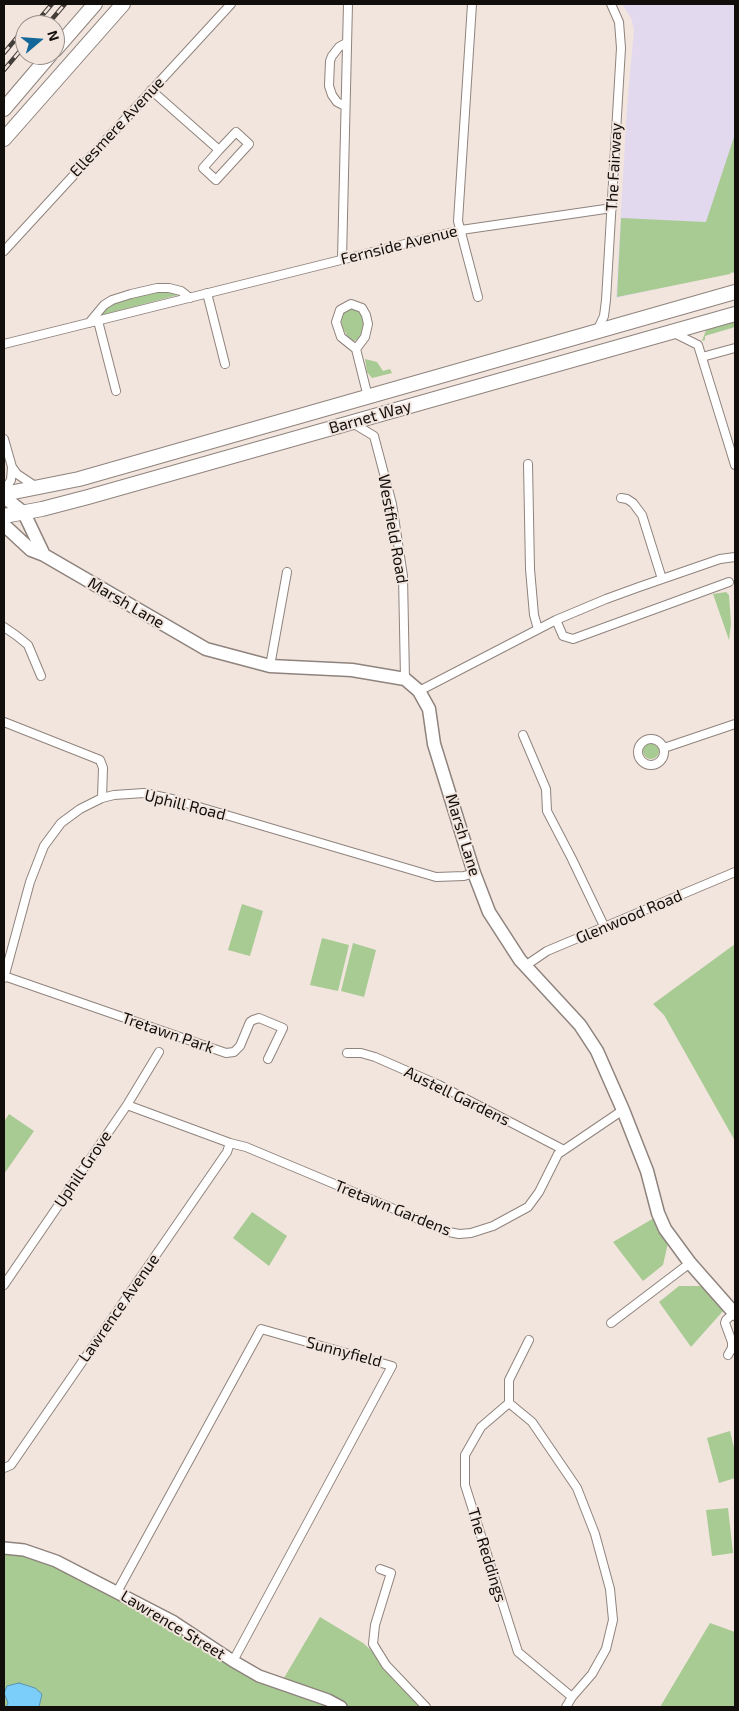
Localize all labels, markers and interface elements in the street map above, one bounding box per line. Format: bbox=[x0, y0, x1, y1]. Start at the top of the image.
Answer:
north arrow bbox=[15, 15, 65, 65]
text: N bbox=[44, 28, 63, 43]
street label: Ellesmere Avenue bbox=[66, 73, 168, 181]
street label: The Fairway bbox=[602, 122, 626, 212]
street label: Fernside Avenue bbox=[339, 221, 459, 269]
street label: Barnet Way bbox=[327, 396, 413, 438]
street label: Westfield Road bbox=[374, 473, 412, 585]
street label: Marsh Lane bbox=[84, 573, 168, 633]
street label: Uphill Road bbox=[142, 786, 228, 824]
street label: Marsh Lane bbox=[441, 791, 485, 879]
street label: Glenwood Road bbox=[573, 886, 685, 948]
street label: Tretawn Park bbox=[119, 1008, 217, 1058]
street label: Austell Gardens bbox=[401, 1062, 513, 1130]
street label: Uphill Grove bbox=[50, 1127, 116, 1211]
street label: Tretawn Gardens bbox=[332, 1176, 454, 1240]
street label: Lawrence Avenue bbox=[74, 1250, 164, 1366]
street label: Sunnyfield bbox=[304, 1333, 384, 1371]
street label: The Reddings bbox=[464, 1505, 510, 1605]
street label: Lawrence Street bbox=[117, 1586, 229, 1664]

